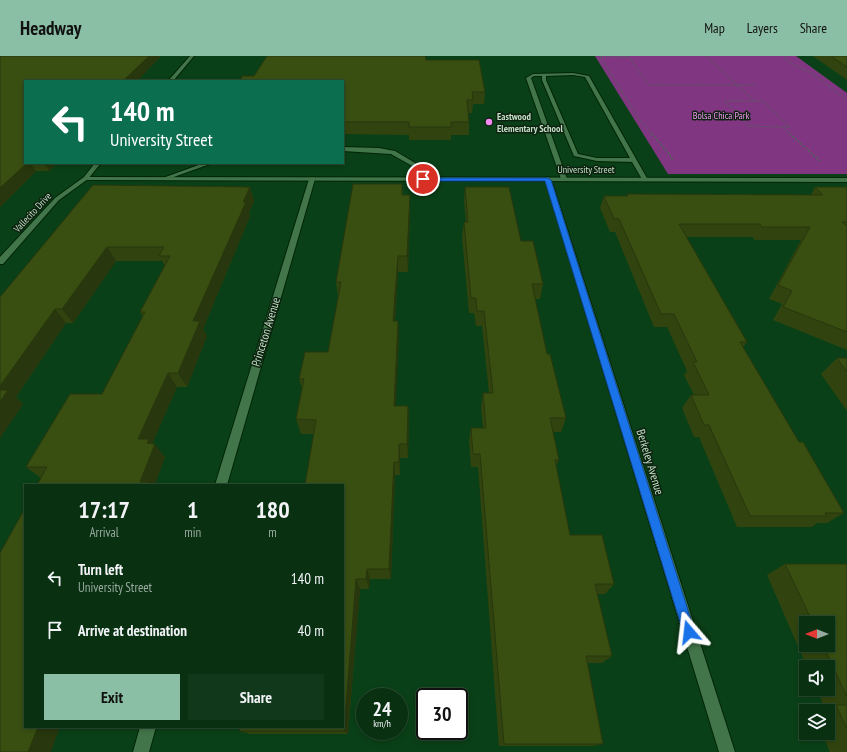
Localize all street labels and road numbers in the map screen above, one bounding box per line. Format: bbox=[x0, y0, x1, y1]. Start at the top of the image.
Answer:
street label: University Street bbox=[557, 163, 615, 176]
street label: Vallecito Drive bbox=[10, 190, 54, 236]
street label: Princeton Avenue bbox=[248, 295, 283, 368]
street label: Berkeley Avenue bbox=[633, 427, 668, 496]

